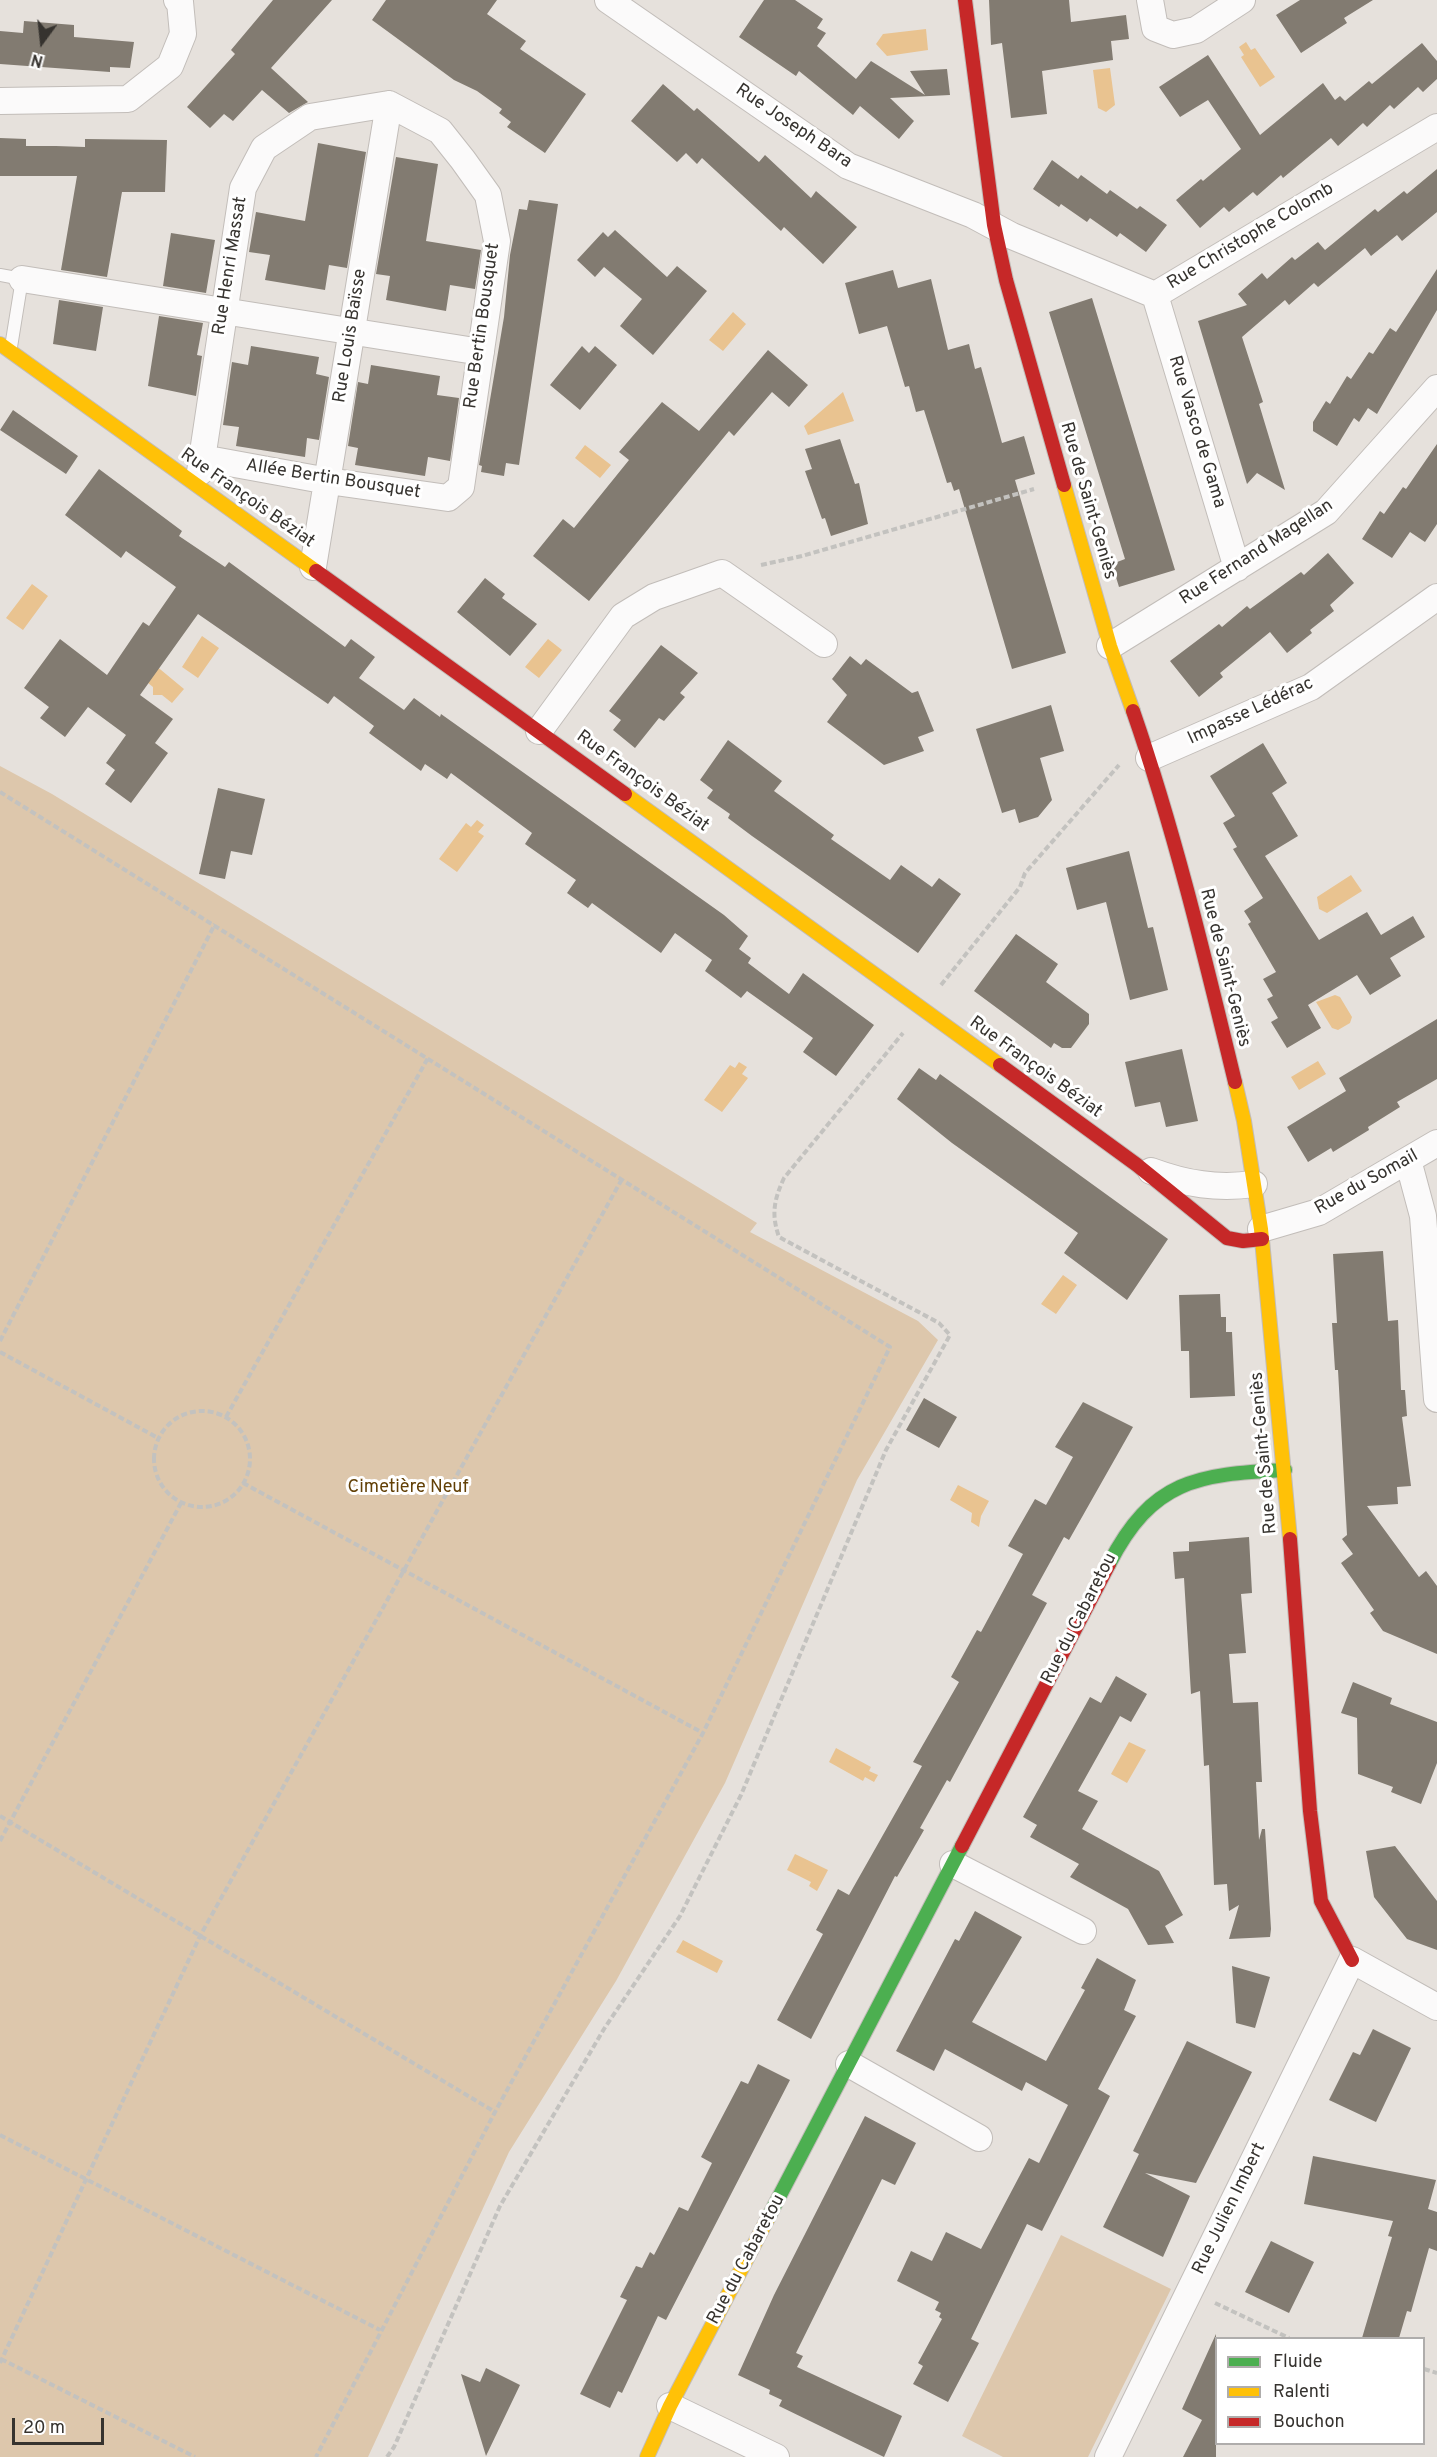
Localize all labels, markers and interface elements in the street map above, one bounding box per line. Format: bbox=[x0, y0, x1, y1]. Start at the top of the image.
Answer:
north arrow bbox=[12, 12, 72, 72]
text: N bbox=[29, 48, 45, 71]
street label: Rue Joseph Bara bbox=[731, 80, 855, 174]
street label: Rue Christophe Colomb bbox=[1164, 179, 1338, 295]
street label: Rue Henri Massat bbox=[209, 195, 253, 337]
street label: Rue Bertin Bousquet bbox=[461, 242, 505, 410]
street label: Rue Louis Baïsse bbox=[330, 267, 372, 405]
street label: Rue Vasco de Gama bbox=[1163, 353, 1229, 511]
street label: Rue de Saint-Geniès bbox=[1054, 420, 1120, 582]
street label: Rue François Béziat bbox=[176, 445, 318, 553]
street label: Allée Bertin Bousquet bbox=[244, 456, 422, 504]
street label: Rue Fernand Magellan bbox=[1176, 495, 1338, 611]
street label: Impasse Lédérac bbox=[1185, 673, 1317, 751]
street label: Rue François Béziat bbox=[571, 727, 713, 837]
street label: Rue de Saint-Geniès bbox=[1194, 886, 1254, 1050]
street label: Rue François Béziat bbox=[964, 1013, 1106, 1123]
street label: Rue du Somail bbox=[1312, 1146, 1422, 1220]
street label: Rue de Saint-Geniès bbox=[1247, 1371, 1283, 1535]
park label: Cimetière Neuf bbox=[348, 1477, 468, 1499]
street label: Rue du Cabaretou bbox=[1038, 1550, 1122, 1688]
street label: Rue Julien Imbert bbox=[1189, 2140, 1271, 2278]
street label: Rue du Cabaretou bbox=[704, 2191, 790, 2329]
legend bbox=[1215, 2337, 1425, 2445]
text: Fluide bbox=[1273, 2351, 1322, 2374]
text: Ralenti bbox=[1273, 2381, 1330, 2404]
scale bar bbox=[15, 2406, 106, 2444]
text: Bouchon bbox=[1273, 2411, 1345, 2434]
text: 20 m bbox=[23, 2417, 65, 2440]

